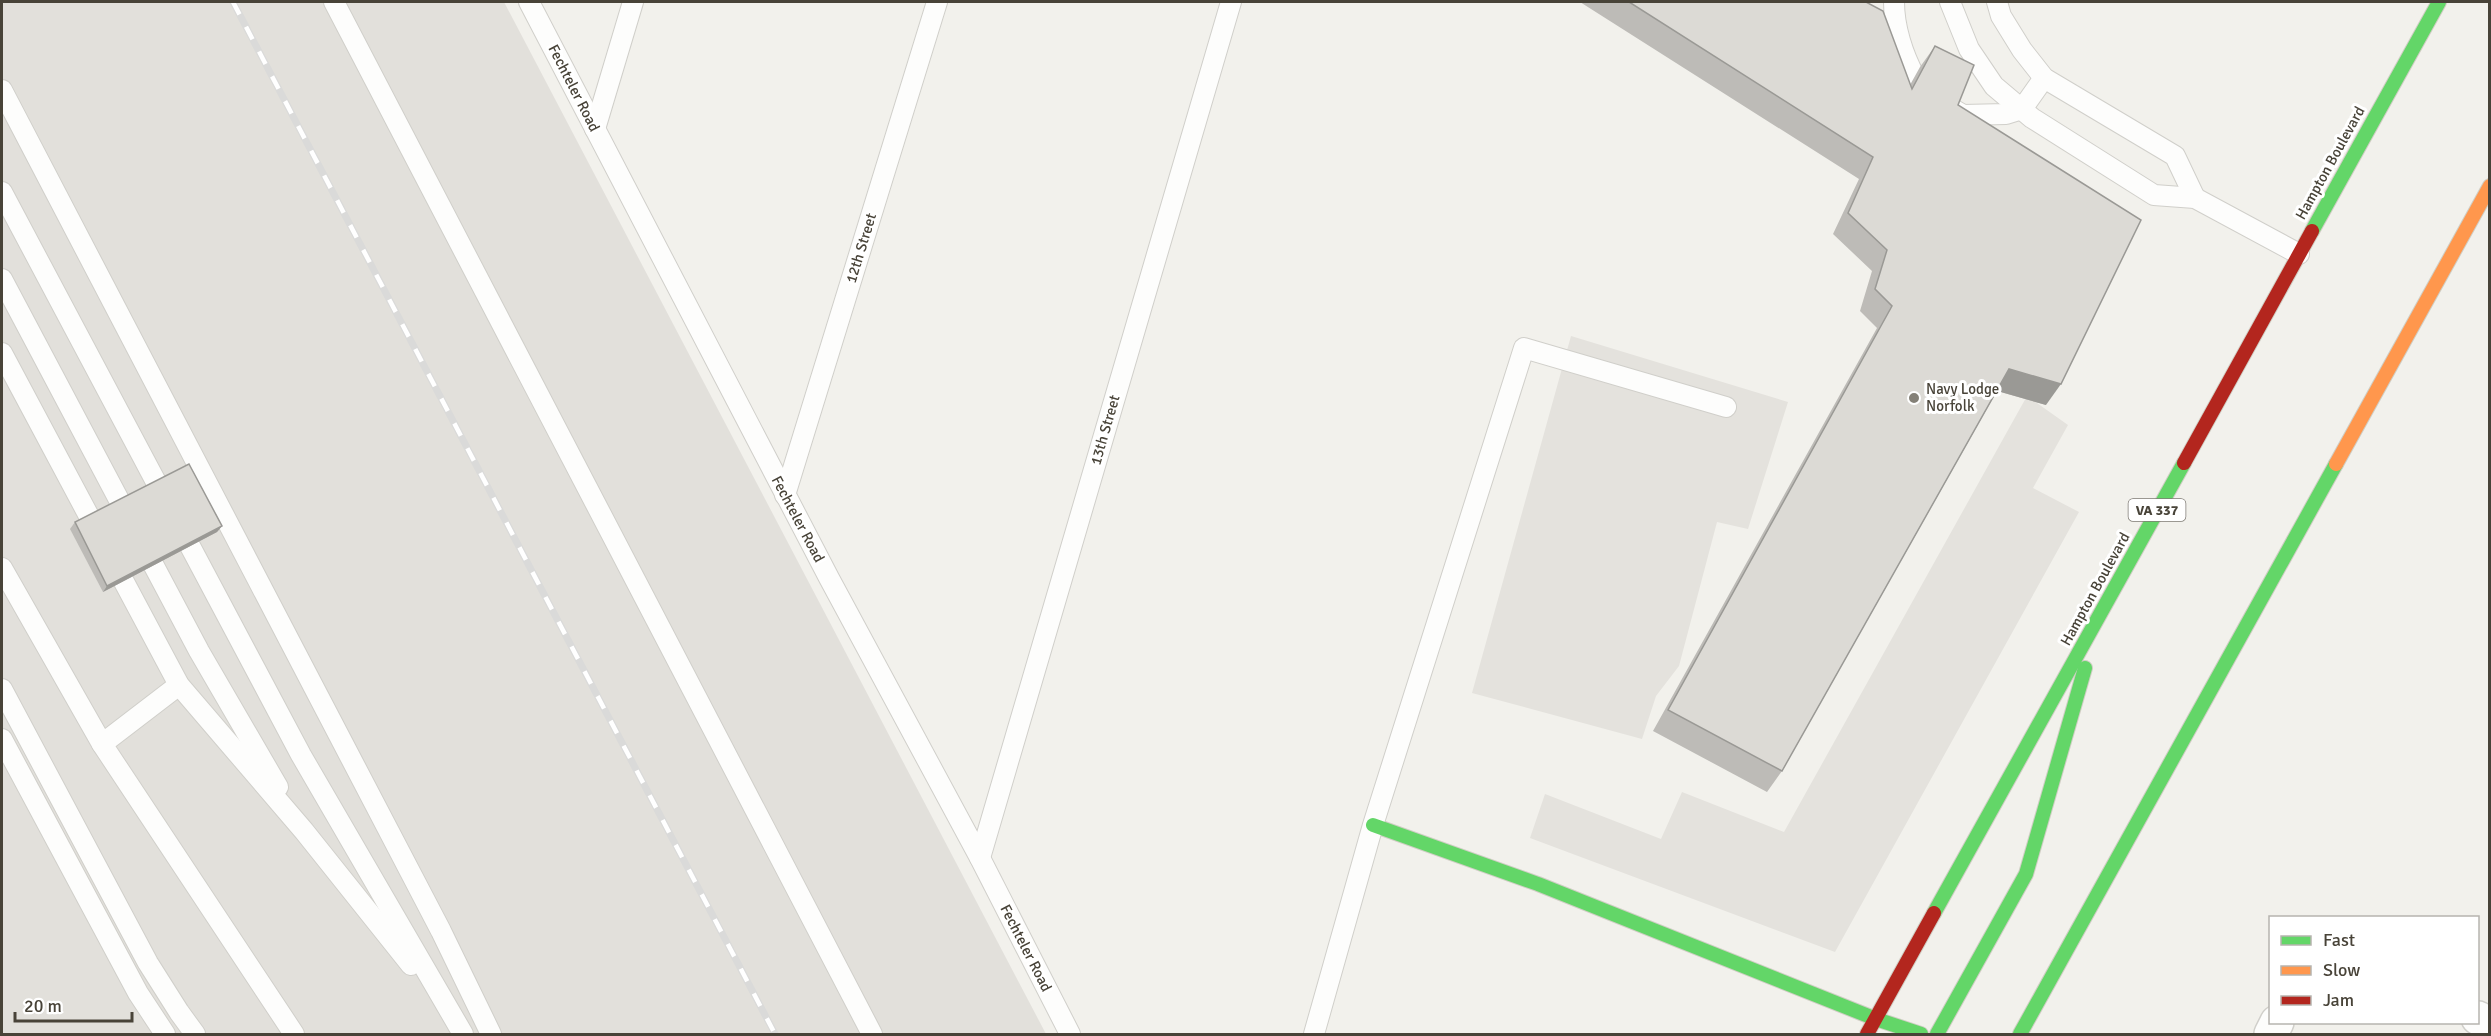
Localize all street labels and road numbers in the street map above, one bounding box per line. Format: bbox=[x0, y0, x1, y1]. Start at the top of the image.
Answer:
street label: Fechteler Road bbox=[544, 41, 604, 135]
street label: Hampton Boulevard bbox=[2291, 103, 2369, 223]
street label: 12th Street bbox=[842, 211, 880, 285]
street label: 13th Street bbox=[1086, 393, 1124, 467]
street label: Fechteler Road bbox=[768, 473, 828, 565]
road number: VA 337 bbox=[2128, 499, 2186, 521]
street label: Hampton Boulevard bbox=[2056, 529, 2134, 649]
street label: Fechteler Road bbox=[996, 901, 1056, 995]

